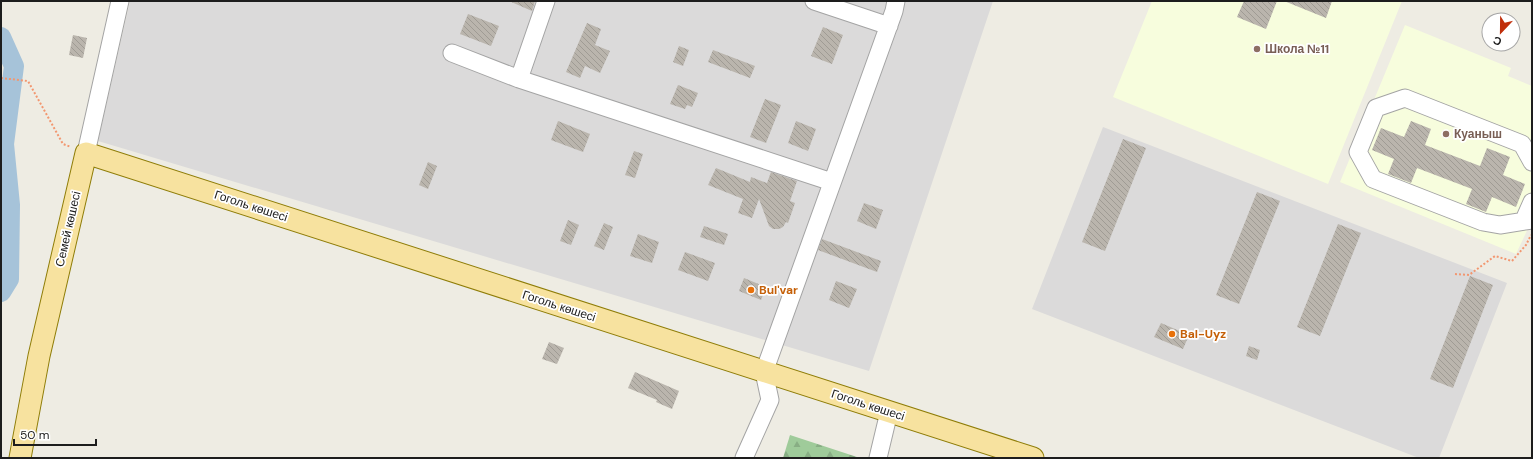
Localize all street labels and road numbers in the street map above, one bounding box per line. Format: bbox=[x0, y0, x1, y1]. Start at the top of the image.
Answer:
street label: Гоголь көшесі bbox=[212, 187, 290, 225]
street label: Семей көшесі bbox=[52, 190, 84, 268]
street label: Гоголь көшесі bbox=[520, 287, 598, 325]
street label: Гоголь көшесі bbox=[829, 386, 907, 424]

